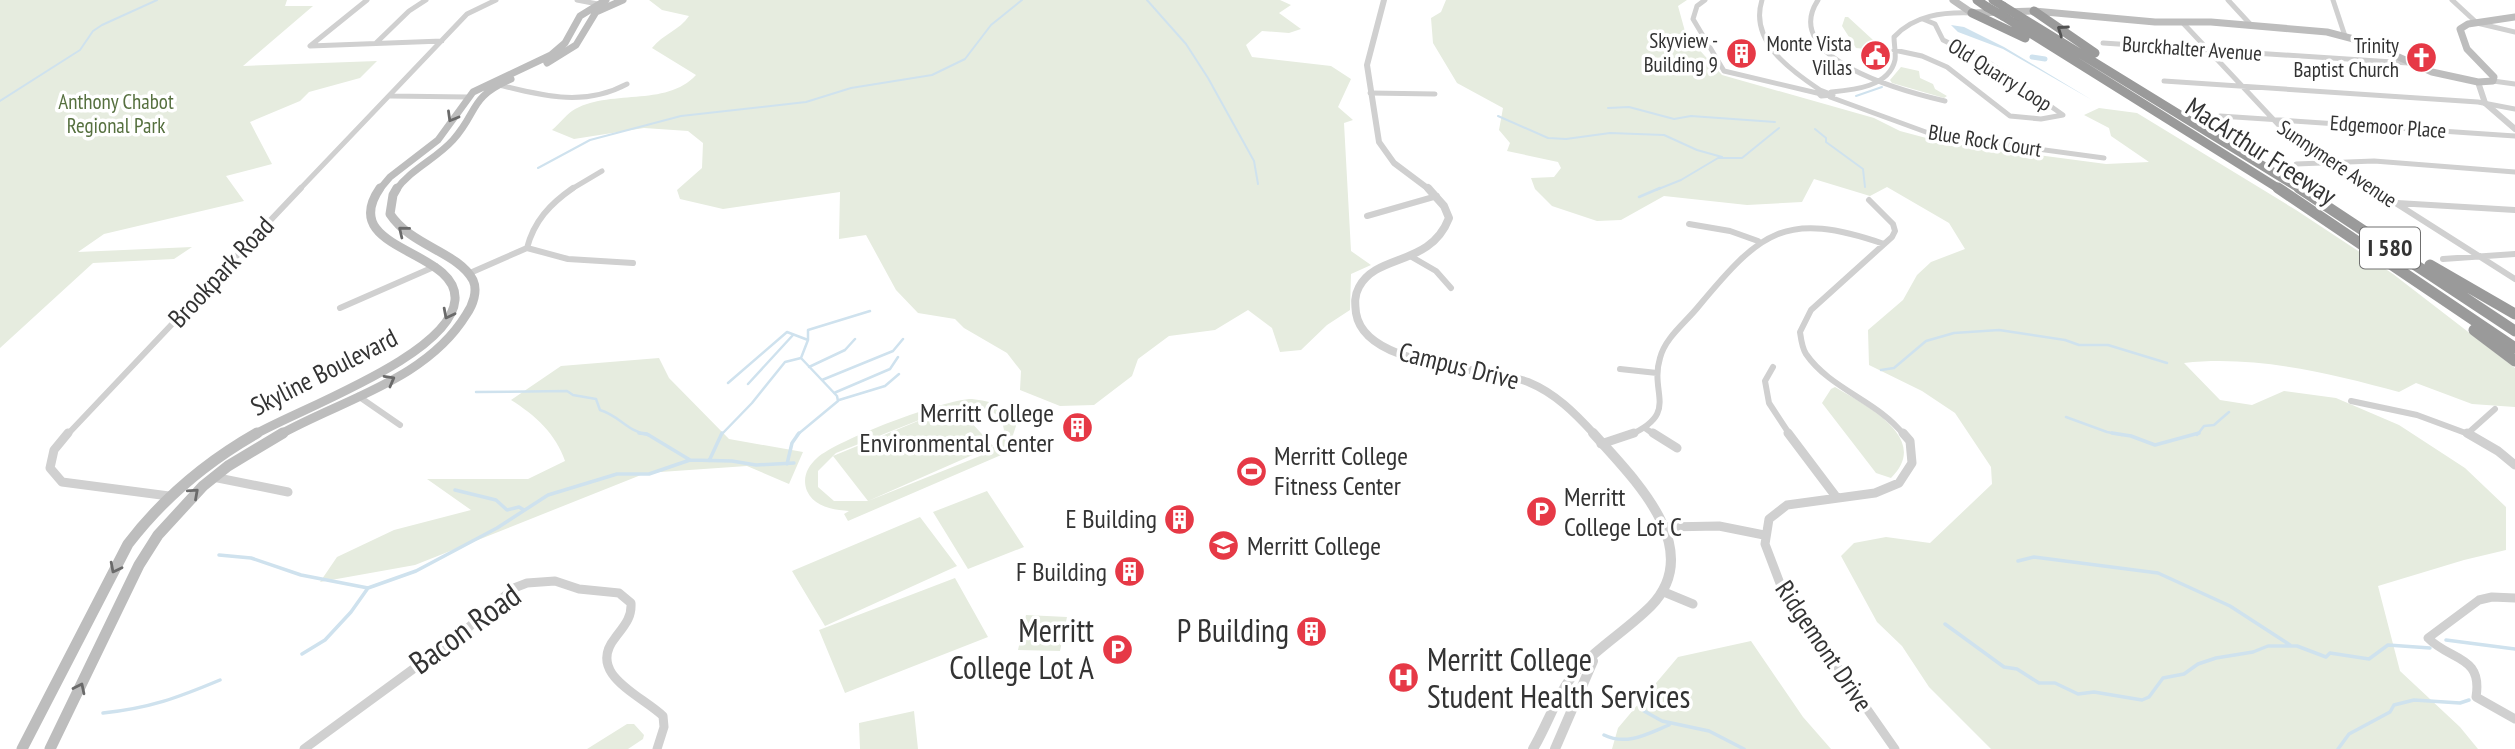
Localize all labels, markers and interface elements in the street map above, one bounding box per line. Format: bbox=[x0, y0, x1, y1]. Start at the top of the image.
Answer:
one-way arrow bbox=[2057, 26, 2070, 38]
place label: Skyview - Building 9 bbox=[1644, 27, 1718, 78]
place label: Monte Vista Villas bbox=[1767, 30, 1852, 81]
street label: Burckhalter Avenue bbox=[2121, 30, 2263, 67]
street label: Old Quarry Loop bbox=[1943, 32, 2057, 117]
place label: Trinity Baptist Church bbox=[2293, 32, 2399, 83]
building icon: Skyview - Building 9 bbox=[1724, 36, 1758, 70]
public building icon: Monte Vista Villas bbox=[1858, 39, 1892, 73]
church icon: Trinity Baptist Church bbox=[2405, 41, 2439, 75]
park label: Anthony Chabot Regional Park bbox=[58, 88, 174, 139]
street label: MacArthur Freeway bbox=[2180, 90, 2343, 212]
street label: Edgemoor Place bbox=[2329, 109, 2447, 144]
one-way arrow bbox=[447, 110, 460, 122]
street label: Sunnymere Avenue bbox=[2272, 114, 2402, 213]
street label: Blue Rock Court bbox=[1927, 118, 2044, 163]
street label: Brookpark Road bbox=[161, 209, 280, 334]
one-way arrow bbox=[398, 226, 410, 239]
road number: I 580 bbox=[2360, 228, 2420, 268]
one-way arrow bbox=[443, 307, 457, 320]
street label: Skyline Boulevard bbox=[245, 320, 403, 423]
street label: Campus Drive bbox=[1395, 335, 1523, 396]
one-way arrow bbox=[383, 374, 396, 388]
place label: Merritt College Environmental Center bbox=[860, 396, 1054, 459]
building icon: Merritt College Environmental Center bbox=[1060, 411, 1094, 445]
place label: Merritt College Fitness Center bbox=[1274, 439, 1408, 502]
sports icon: Merritt College Fitness Center bbox=[1234, 454, 1268, 488]
place label: Merritt College Lot C bbox=[1564, 480, 1682, 543]
one-way arrow bbox=[186, 489, 199, 501]
parking icon: Merritt College Lot C bbox=[1524, 495, 1558, 529]
place label: E Building bbox=[1066, 502, 1157, 535]
building icon: E Building bbox=[1163, 502, 1197, 536]
school or university icon: Merritt College bbox=[1207, 529, 1241, 563]
place label: Merritt College bbox=[1247, 529, 1381, 562]
place label: F Building bbox=[1016, 555, 1107, 588]
building icon: F Building bbox=[1113, 555, 1147, 589]
one-way arrow bbox=[110, 561, 123, 573]
street label: Bacon Road bbox=[400, 574, 529, 683]
street label: Ridgemont Drive bbox=[1769, 574, 1880, 717]
place label: Merritt College Lot A bbox=[949, 609, 1094, 688]
place label: P Building bbox=[1177, 609, 1289, 651]
building icon: P Building bbox=[1295, 614, 1329, 648]
parking icon: Merritt College Lot A bbox=[1100, 632, 1134, 666]
place label: Merritt College Student Health Services bbox=[1427, 638, 1690, 717]
hospital icon: Merritt College Student Health Services bbox=[1387, 661, 1421, 695]
one-way arrow bbox=[72, 683, 86, 695]

